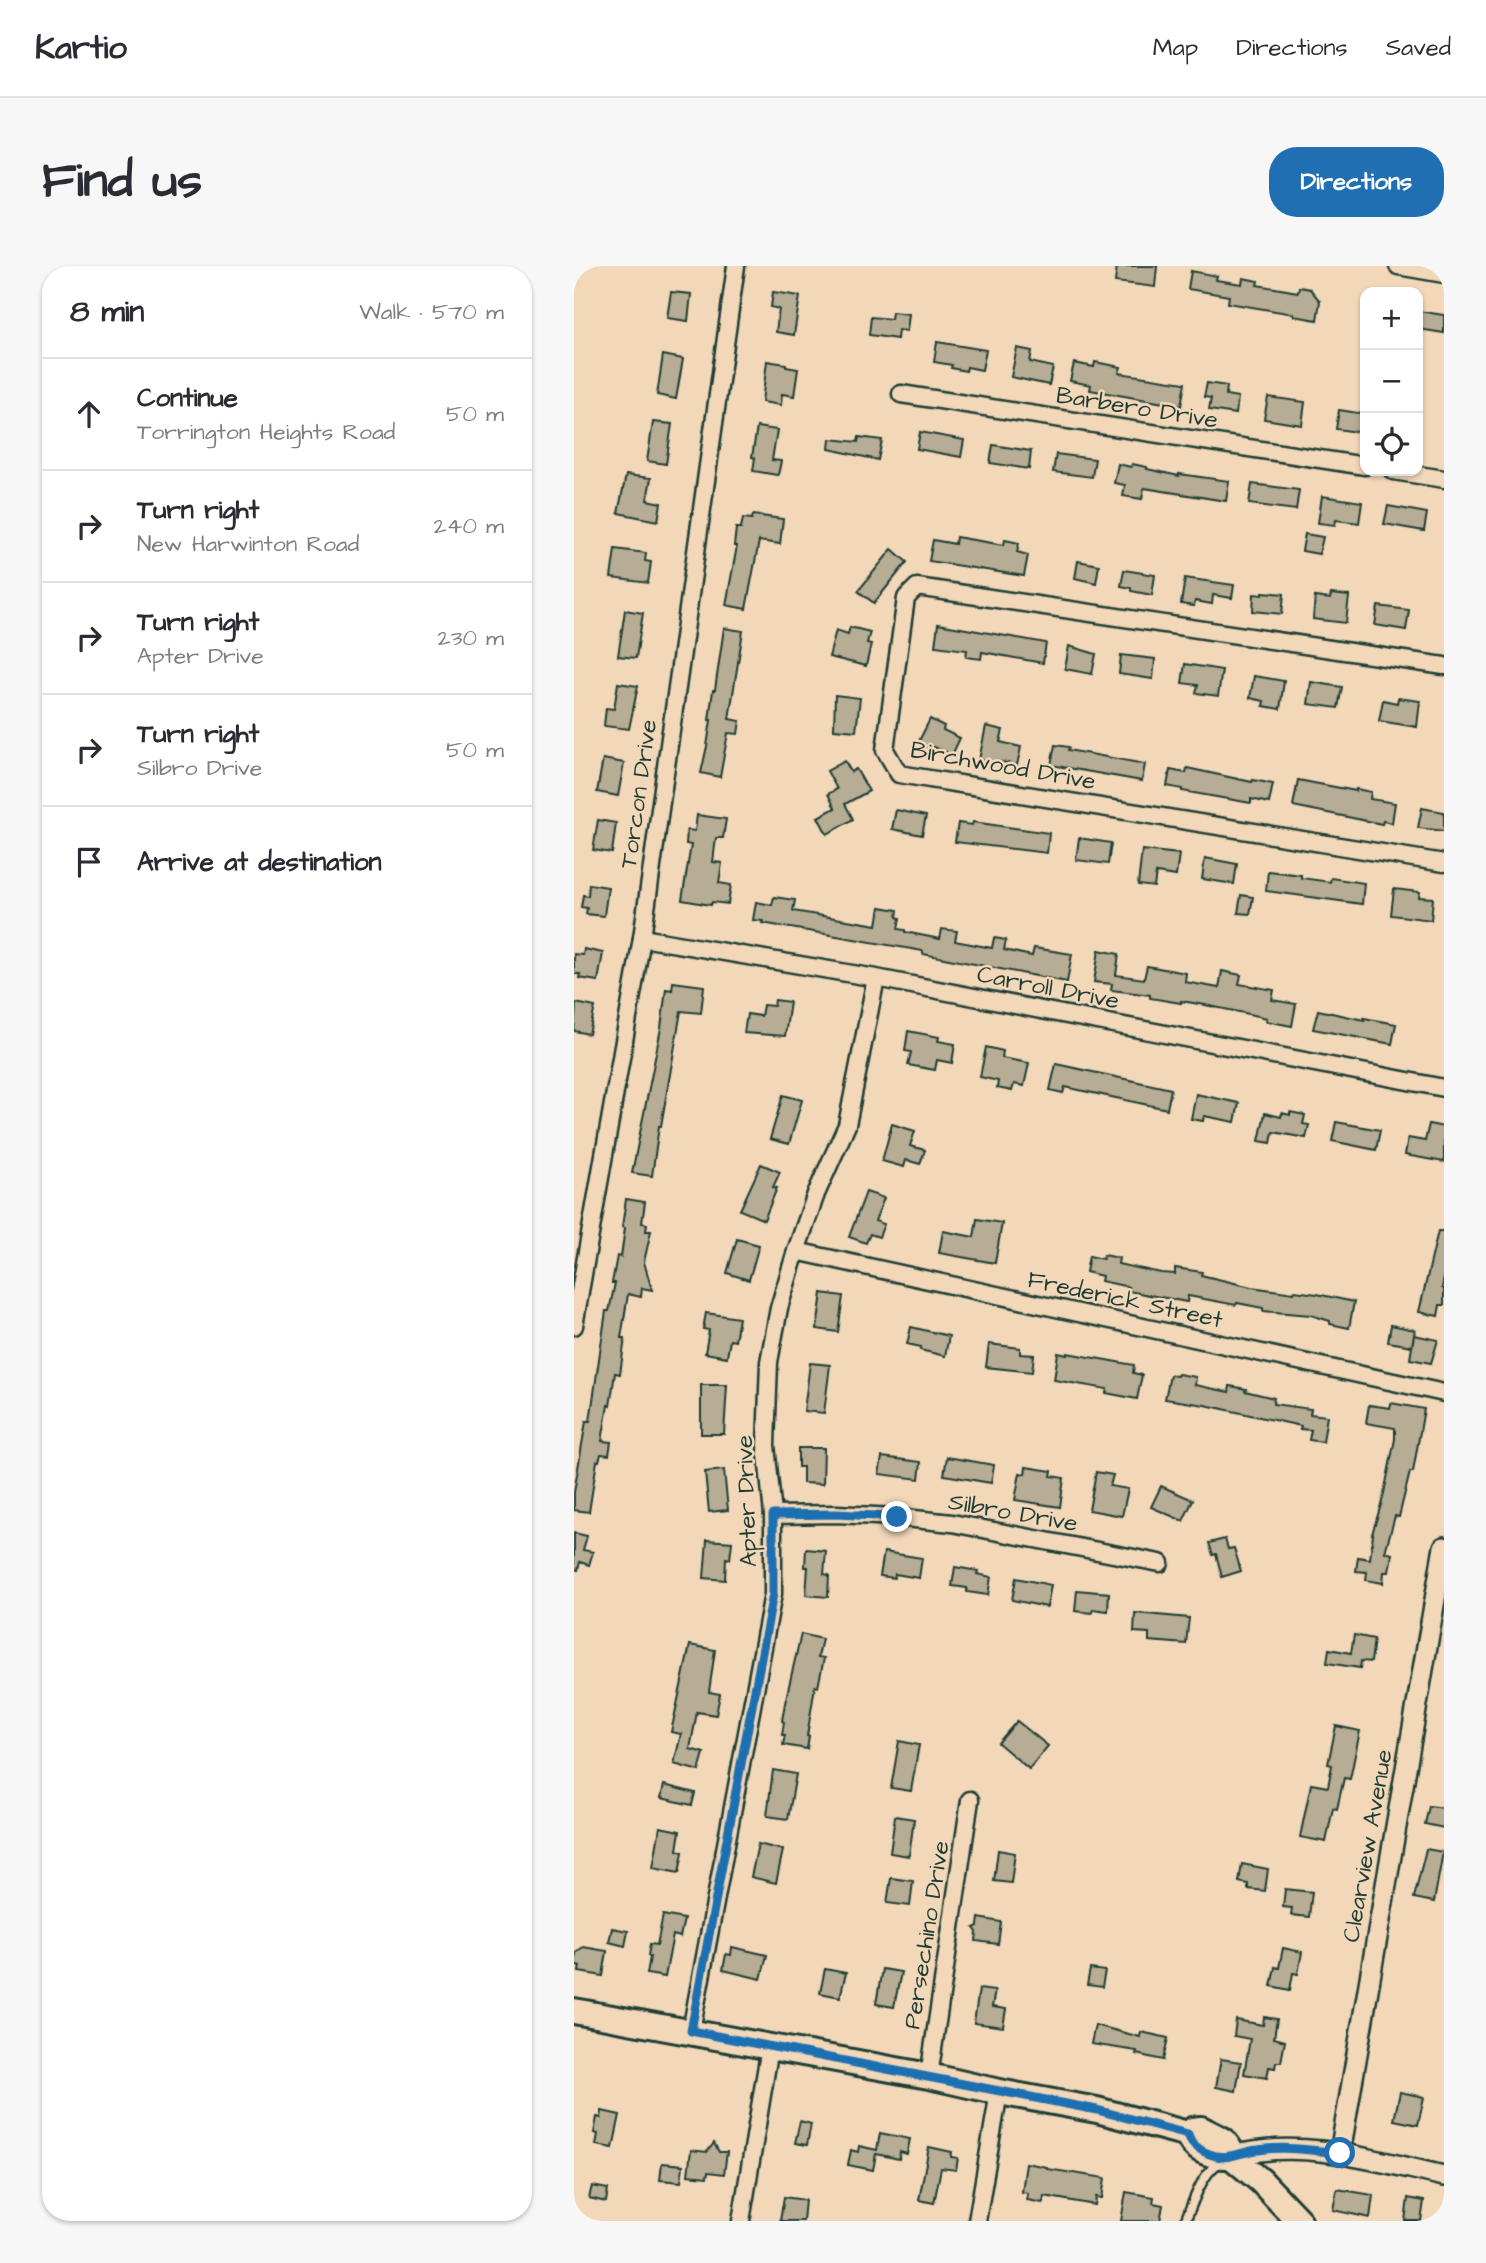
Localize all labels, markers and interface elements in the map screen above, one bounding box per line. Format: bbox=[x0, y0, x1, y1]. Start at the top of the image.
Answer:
text: Kartio bbox=[35, 25, 127, 71]
text: Map bbox=[1153, 31, 1198, 65]
text: Directions bbox=[1236, 31, 1348, 65]
text: Saved bbox=[1386, 31, 1451, 65]
button: Directions bbox=[1269, 147, 1444, 217]
text: Find us bbox=[42, 148, 202, 216]
map controls bbox=[1360, 287, 1423, 476]
button: + bbox=[1360, 287, 1423, 350]
text: 8 min bbox=[70, 291, 144, 333]
text: Walk · 570 m bbox=[359, 296, 504, 328]
button: − bbox=[1360, 350, 1423, 413]
street label: Barbero Drive bbox=[1054, 378, 1220, 438]
text: Continue bbox=[137, 380, 238, 416]
icon: ahead bbox=[70, 395, 108, 433]
text: 50 m bbox=[446, 398, 504, 430]
button: locate bbox=[1360, 413, 1423, 476]
text: Torrington Heights Road bbox=[137, 416, 395, 448]
text: Turn right bbox=[137, 492, 259, 528]
icon: right bbox=[70, 507, 108, 545]
text: 240 m bbox=[434, 510, 504, 542]
text: New Harwinton Road bbox=[137, 528, 359, 560]
text: Turn right bbox=[137, 604, 259, 640]
icon: right bbox=[70, 619, 108, 657]
text: 230 m bbox=[438, 622, 504, 654]
text: Apter Drive bbox=[137, 640, 264, 672]
text: Turn right bbox=[137, 716, 259, 752]
street label: Torcon Drive bbox=[612, 717, 666, 871]
icon: right bbox=[70, 731, 108, 769]
street label: Birchwood Drive bbox=[908, 733, 1098, 799]
text: 50 m bbox=[446, 734, 504, 766]
text: Silbro Drive bbox=[137, 752, 262, 784]
icon: arrive bbox=[70, 843, 108, 881]
text: Arrive at destination bbox=[137, 844, 382, 880]
street label: Carroll Drive bbox=[974, 958, 1122, 1018]
street label: Frederick Street bbox=[1024, 1263, 1226, 1337]
street label: Apter Drive bbox=[728, 1434, 766, 1568]
street label: Silbro Drive bbox=[946, 1485, 1080, 1541]
route end bbox=[881, 1501, 912, 1532]
street label: Clearview Avenue bbox=[1334, 1747, 1402, 1945]
street label: Persechino Drive bbox=[895, 1838, 959, 2032]
route start bbox=[1324, 2137, 1355, 2168]

